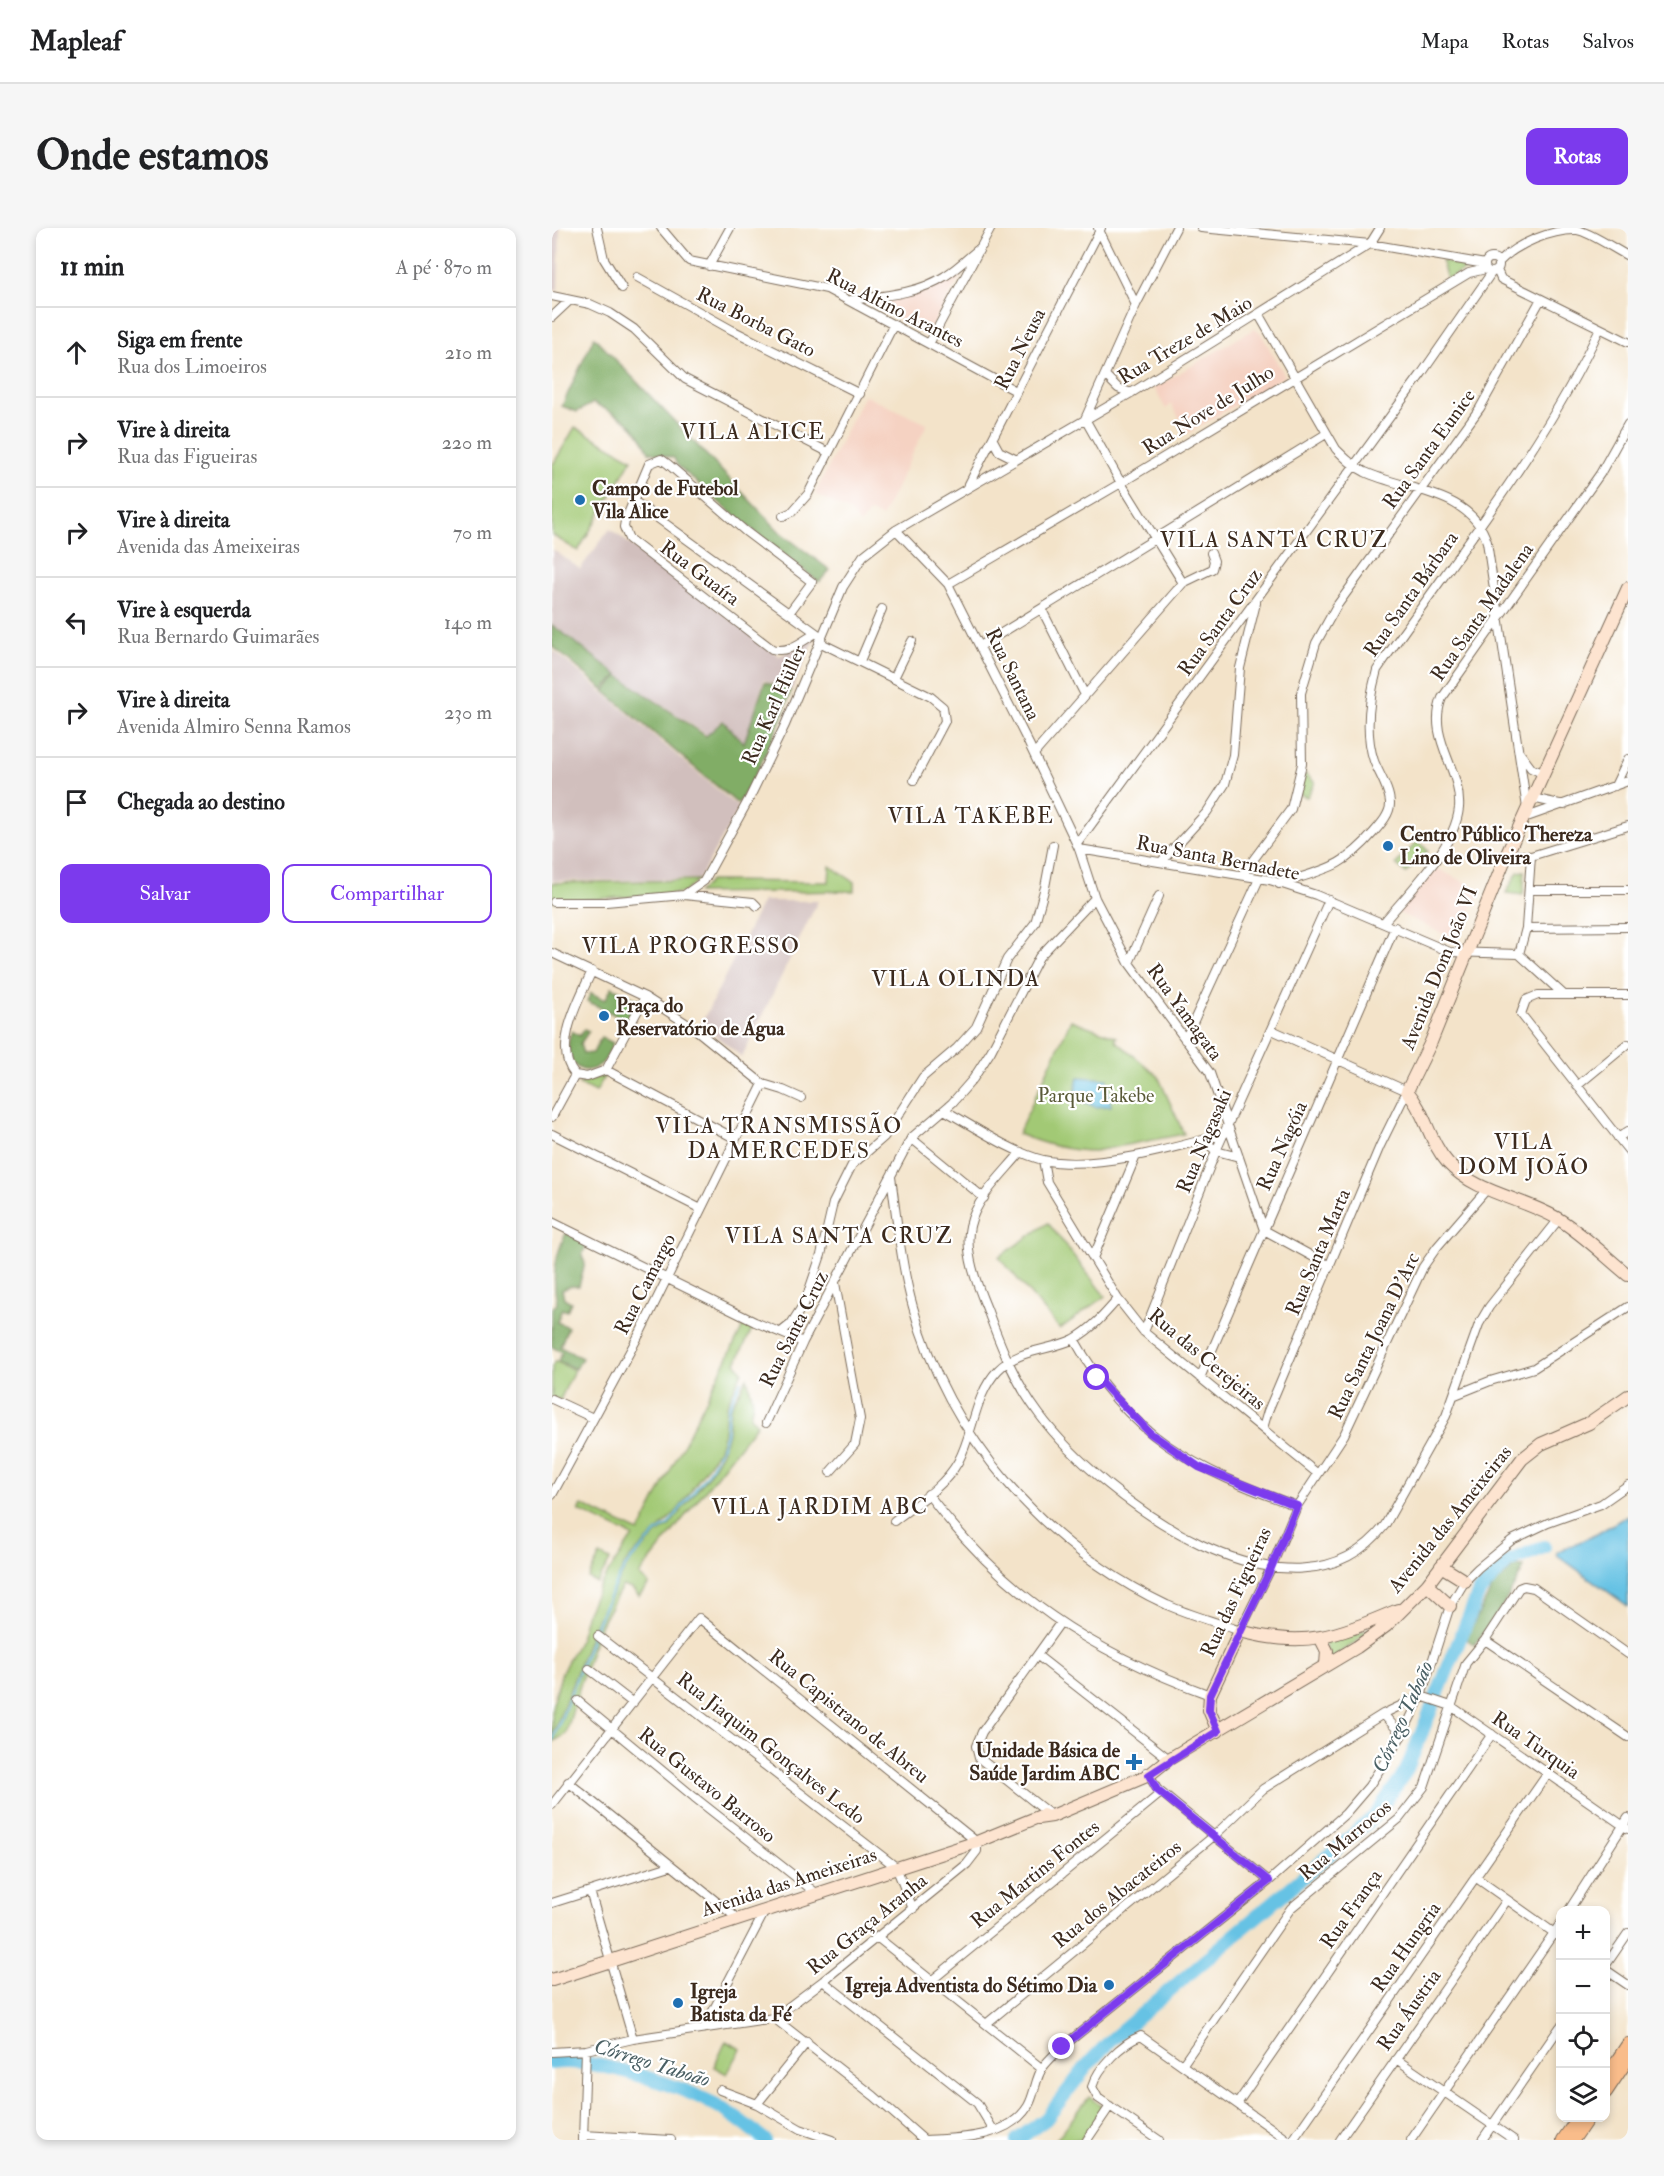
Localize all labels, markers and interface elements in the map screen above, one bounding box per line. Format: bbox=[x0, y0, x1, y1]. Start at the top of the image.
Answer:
text: Mapleaf bbox=[30, 24, 122, 59]
text: Mapa bbox=[1421, 28, 1469, 55]
text: Rotas bbox=[1502, 28, 1549, 55]
text: Salvos bbox=[1582, 28, 1634, 55]
button: Rotas bbox=[1526, 128, 1628, 185]
text: Onde estamos bbox=[36, 130, 269, 182]
text: 11 min bbox=[60, 251, 125, 283]
text: A pé · 870 m bbox=[396, 255, 492, 280]
street label: Rua Altino Arantes bbox=[822, 263, 968, 353]
street label: Rua Borba Gato bbox=[692, 281, 820, 363]
street label: Rua Treze de Maio bbox=[1113, 290, 1257, 390]
street label: Rua Neusa bbox=[989, 303, 1052, 394]
text: Siga em frente bbox=[117, 326, 242, 354]
icon: ahead bbox=[60, 336, 93, 369]
text: 210 m bbox=[445, 340, 492, 365]
text: Rua dos Limoeiros bbox=[117, 354, 267, 379]
street label: Rua Nove de Julho bbox=[1138, 360, 1278, 460]
street label: Rua Santa Eunice bbox=[1377, 384, 1481, 514]
text: Vire à direita bbox=[117, 416, 230, 444]
district label: VILA ALICE bbox=[681, 418, 825, 446]
icon: right bbox=[60, 426, 93, 459]
text: 220 m bbox=[442, 430, 492, 455]
text: Rua das Figueiras bbox=[117, 444, 257, 469]
place label: Campo de Futebol Vila Alice bbox=[591, 476, 739, 524]
marker: Campo de Futebol Vila Alice bbox=[573, 493, 587, 507]
text: Vire à direita bbox=[117, 506, 230, 534]
icon: right bbox=[60, 516, 93, 549]
text: 70 m bbox=[453, 520, 492, 545]
district label: VILA SANTA CRUZ bbox=[1160, 526, 1388, 554]
street label: Rua Santa Bárbara bbox=[1358, 526, 1464, 662]
text: Avenida das Ameixeiras bbox=[117, 534, 300, 559]
street label: Rua Guaíra bbox=[655, 535, 745, 612]
street label: Rua Santa Madalena bbox=[1425, 538, 1539, 686]
street label: Rua Santa Cruz bbox=[1172, 563, 1268, 681]
text: Vire à esquerda bbox=[117, 596, 251, 624]
icon: left bbox=[60, 606, 93, 639]
text: 140 m bbox=[444, 610, 492, 635]
text: Rua Bernardo Guimarães bbox=[117, 624, 319, 649]
street label: Rua Santana bbox=[980, 624, 1046, 725]
street label: Rua Karl Hüller bbox=[736, 641, 812, 769]
text: Vire à direita bbox=[117, 686, 230, 714]
icon: right bbox=[60, 696, 93, 729]
text: 230 m bbox=[444, 700, 492, 725]
text: Avenida Almiro Senna Ramos bbox=[117, 714, 351, 739]
icon: arrive bbox=[60, 786, 93, 819]
text: Chegada ao destino bbox=[117, 788, 285, 816]
district label: VILA TAKEBE bbox=[888, 802, 1054, 830]
place label: Centro Público Thereza Lino de Oliveira bbox=[1400, 822, 1593, 870]
street label: Rua Santa Bernadete bbox=[1134, 830, 1302, 886]
marker: Centro Público Thereza Lino de Oliveira bbox=[1381, 839, 1395, 853]
button: Salvar bbox=[60, 864, 270, 923]
button: Compartilhar bbox=[282, 864, 492, 923]
street label: Avenida Dom João VI bbox=[1394, 883, 1483, 1054]
district label: VILA PROGRESSO bbox=[582, 932, 800, 960]
street label: Rua Yamagata bbox=[1142, 959, 1229, 1066]
district label: VILA OLINDA bbox=[871, 965, 1041, 993]
place label: Praça do Reservatório de Água bbox=[616, 993, 785, 1042]
marker: Praça do Reservatório de Água bbox=[597, 1009, 611, 1023]
park label: Parque Takebe bbox=[1038, 1083, 1154, 1108]
street label: Rua Nagasaki bbox=[1171, 1085, 1237, 1197]
street label: Rua Nagóia bbox=[1251, 1097, 1313, 1195]
district label: VILA TRANSMISSÃO DA MERCEDES bbox=[655, 1111, 903, 1165]
district label: VILA DOM JOÃO bbox=[1458, 1128, 1590, 1181]
street label: Rua Santa Marta bbox=[1280, 1184, 1356, 1319]
district label: VILA SANTA CRUZ bbox=[725, 1222, 953, 1250]
street label: Rua Camargo bbox=[609, 1229, 681, 1339]
street label: Rua Santa Joana D'Arc bbox=[1323, 1249, 1425, 1423]
street label: Rua Santa Cruz bbox=[754, 1266, 834, 1391]
street label: Rua das Cerejeiras bbox=[1143, 1303, 1271, 1415]
route start bbox=[1083, 1364, 1109, 1390]
street label: Avenida das Ameixeiras bbox=[1382, 1440, 1517, 1599]
district label: VILA JARDIM ABC bbox=[711, 1493, 929, 1521]
street label: Rua das Figueiras bbox=[1195, 1523, 1277, 1661]
street label: Rua Capistrano de Abreu bbox=[763, 1644, 934, 1789]
water label: Córrego Taboão bbox=[1366, 1657, 1440, 1777]
street label: Rua Jiaquim Gonçalves Ledo bbox=[672, 1667, 870, 1829]
street label: Rua Turquia bbox=[1487, 1706, 1586, 1785]
street label: Rua Gustavo Barroso bbox=[633, 1722, 781, 1848]
place label: Unidade Básica de Saúde Jardim ABC bbox=[969, 1738, 1121, 1786]
marker: Unidade Básica de Saúde Jardim ABC bbox=[1125, 1753, 1143, 1771]
street label: Rua Marrocos bbox=[1294, 1794, 1397, 1886]
street label: Rua Martins Fontes bbox=[966, 1814, 1105, 1934]
street label: Rua dos Abacateiros bbox=[1048, 1834, 1187, 1954]
street label: Avenida das Ameixeiras bbox=[697, 1842, 880, 1922]
street label: Rua França bbox=[1315, 1864, 1388, 1954]
street label: Rua Graça Aranha bbox=[802, 1867, 933, 1980]
street label: Rua Hungria bbox=[1366, 1896, 1447, 1997]
map controls bbox=[1556, 1906, 1610, 2122]
button: + bbox=[1556, 1906, 1610, 1960]
button: − bbox=[1556, 1960, 1610, 2014]
street label: Rua Áustria bbox=[1371, 1963, 1447, 2056]
place label: Igreja Adventista do Sétimo Dia bbox=[845, 1973, 1098, 1999]
marker: Igreja Adventista do Sétimo Dia bbox=[1102, 1978, 1116, 1992]
place label: Igreja Batista da Fé bbox=[690, 1979, 792, 2027]
marker: Igreja Batista da Fé bbox=[671, 1996, 685, 2010]
button: locate bbox=[1556, 2014, 1610, 2068]
water label: Córrego Taboão bbox=[591, 2033, 713, 2093]
route end bbox=[1048, 2033, 1074, 2059]
button: layers bbox=[1556, 2068, 1610, 2122]

